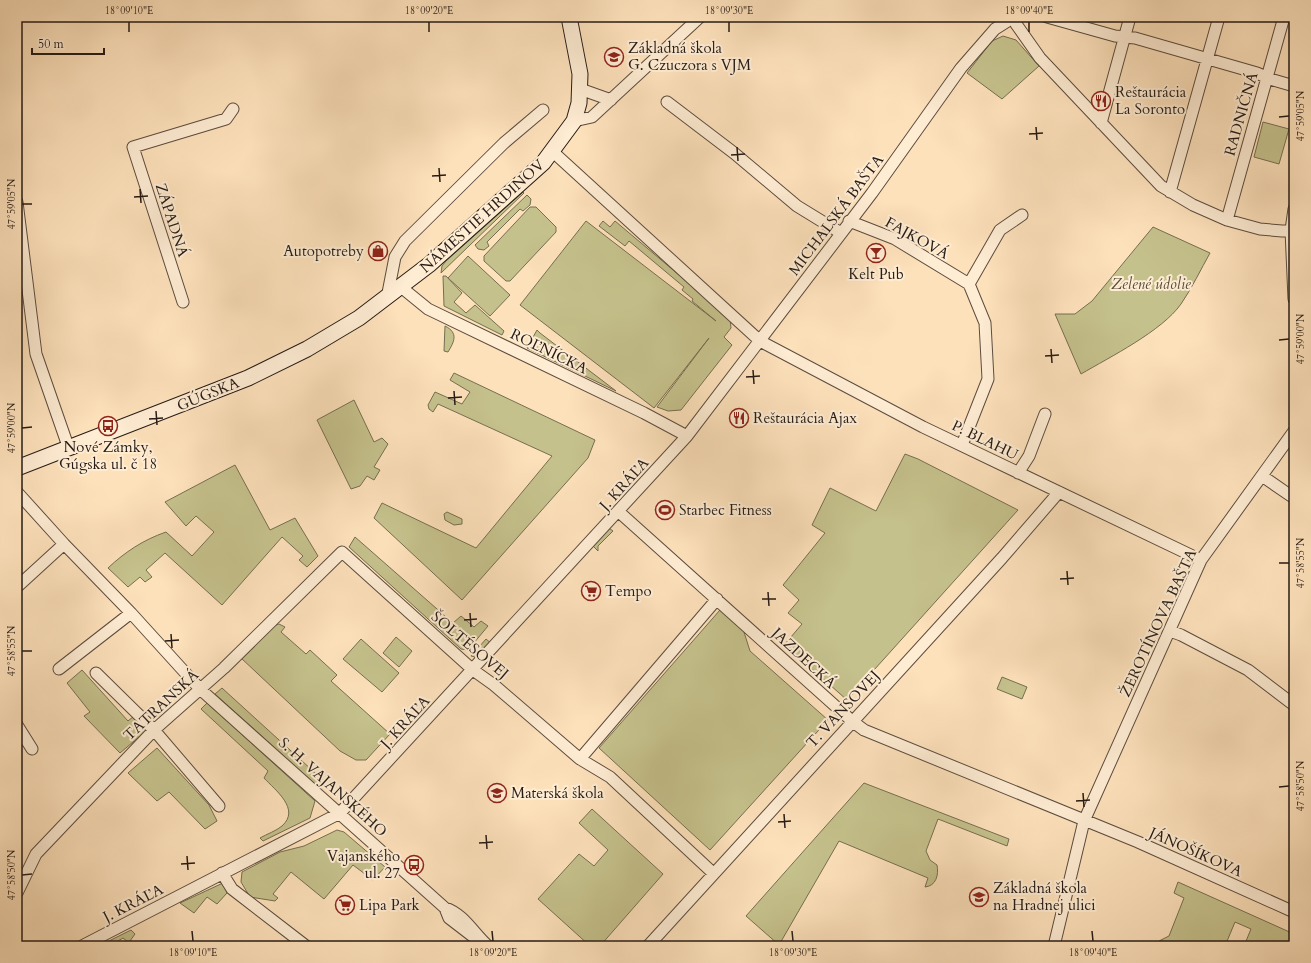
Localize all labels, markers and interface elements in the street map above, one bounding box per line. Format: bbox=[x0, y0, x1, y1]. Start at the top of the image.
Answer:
text: 18°09'10"E bbox=[105, 4, 153, 18]
text: 18°09'20"E bbox=[405, 4, 453, 18]
text: 18°09'30"E bbox=[705, 4, 753, 18]
text: 18°09'40"E bbox=[1005, 4, 1053, 18]
scale bar bbox=[32, 30, 104, 56]
text: 50 m bbox=[38, 36, 65, 52]
place label: Základná škola G. Czuczora s VJM bbox=[628, 38, 751, 75]
school or university icon: Základná škola G. Czuczora s VJM bbox=[603, 46, 625, 68]
street label: RADNIČNÁ bbox=[1220, 70, 1263, 158]
place label: Reštaurácia La Soronto bbox=[1115, 82, 1187, 119]
restaurant icon: Reštaurácia La Soronto bbox=[1090, 90, 1112, 112]
text: 47°59'05"N bbox=[1294, 90, 1308, 141]
street label: MICHALSKÁ BAŠTA bbox=[784, 150, 888, 279]
street label: NÁMESTIE HRDINOV bbox=[416, 155, 548, 277]
text: 47°59'05"N bbox=[5, 178, 19, 229]
street label: ZÁPADNÁ bbox=[151, 181, 193, 260]
street label: FAJKOVÁ bbox=[881, 212, 953, 264]
shop icon: Autopotreby bbox=[367, 240, 389, 262]
place label: Autopotreby bbox=[283, 241, 364, 261]
bar icon: Kelt Pub bbox=[865, 242, 887, 264]
place label: Kelt Pub bbox=[848, 264, 904, 284]
park label: Zelené údolie bbox=[1111, 274, 1191, 294]
text: 47°59'00"N bbox=[1294, 313, 1308, 364]
street label: ROĽNÍCKA bbox=[507, 324, 591, 378]
street label: GÚGSKA bbox=[174, 372, 242, 416]
text: 47°59'00"N bbox=[5, 402, 19, 453]
restaurant icon: Reštaurácia Ajax bbox=[728, 407, 750, 429]
place label: Reštaurácia Ajax bbox=[753, 408, 858, 428]
bus stop icon: Nové Zámky, Gúgska ul. č 18 bbox=[97, 415, 119, 437]
street label: P. BLAHU bbox=[949, 415, 1022, 465]
place label: Nové Zámky, Gúgska ul. č 18 bbox=[59, 437, 157, 474]
street label: J. KRÁĽA bbox=[594, 453, 653, 516]
sports icon: Starbec Fitness bbox=[654, 499, 676, 521]
place label: Starbec Fitness bbox=[679, 500, 772, 520]
text: 47°58'55"N bbox=[1294, 537, 1308, 588]
street label: ŽEROTÍNOVA BAŠTA bbox=[1115, 546, 1201, 700]
supermarket icon: Tempo bbox=[580, 580, 602, 602]
place label: Tempo bbox=[605, 581, 652, 601]
street label: ŠOLTÉSOVEJ bbox=[427, 607, 513, 683]
street label: JAZDECKÁ bbox=[766, 622, 841, 693]
text: 47°58'55"N bbox=[5, 625, 19, 676]
street label: TATRANSKÁ bbox=[119, 665, 203, 745]
street label: T. VANSOVEJ bbox=[802, 666, 884, 752]
street label: J. KRÁĽA bbox=[375, 691, 434, 754]
street label: S. H. VAJANSKÉHO bbox=[275, 733, 392, 841]
text: 47°58'50"N bbox=[1294, 760, 1308, 811]
school or university icon: Materská škola bbox=[486, 782, 508, 804]
place label: Materská škola bbox=[511, 783, 604, 803]
street label: JÁNOŠÍKOVA bbox=[1144, 822, 1246, 882]
place label: Vajanského ul. 27 bbox=[327, 846, 400, 883]
text: 47°58'50"N bbox=[5, 849, 19, 900]
bus stop icon: Vajanského ul. 27 bbox=[403, 854, 425, 876]
place label: Základná škola na Hradnej ulici bbox=[993, 878, 1095, 915]
street label: J. KRÁĽA bbox=[98, 879, 167, 928]
school or university icon: Základná škola na Hradnej ulici bbox=[968, 886, 990, 908]
supermarket icon: Lipa Park bbox=[334, 894, 356, 916]
place label: Lipa Park bbox=[359, 895, 420, 915]
text: 18°09'10"E bbox=[169, 946, 217, 960]
text: 18°09'20"E bbox=[469, 946, 517, 960]
text: 18°09'30"E bbox=[769, 946, 817, 960]
text: 18°09'40"E bbox=[1069, 946, 1117, 960]

